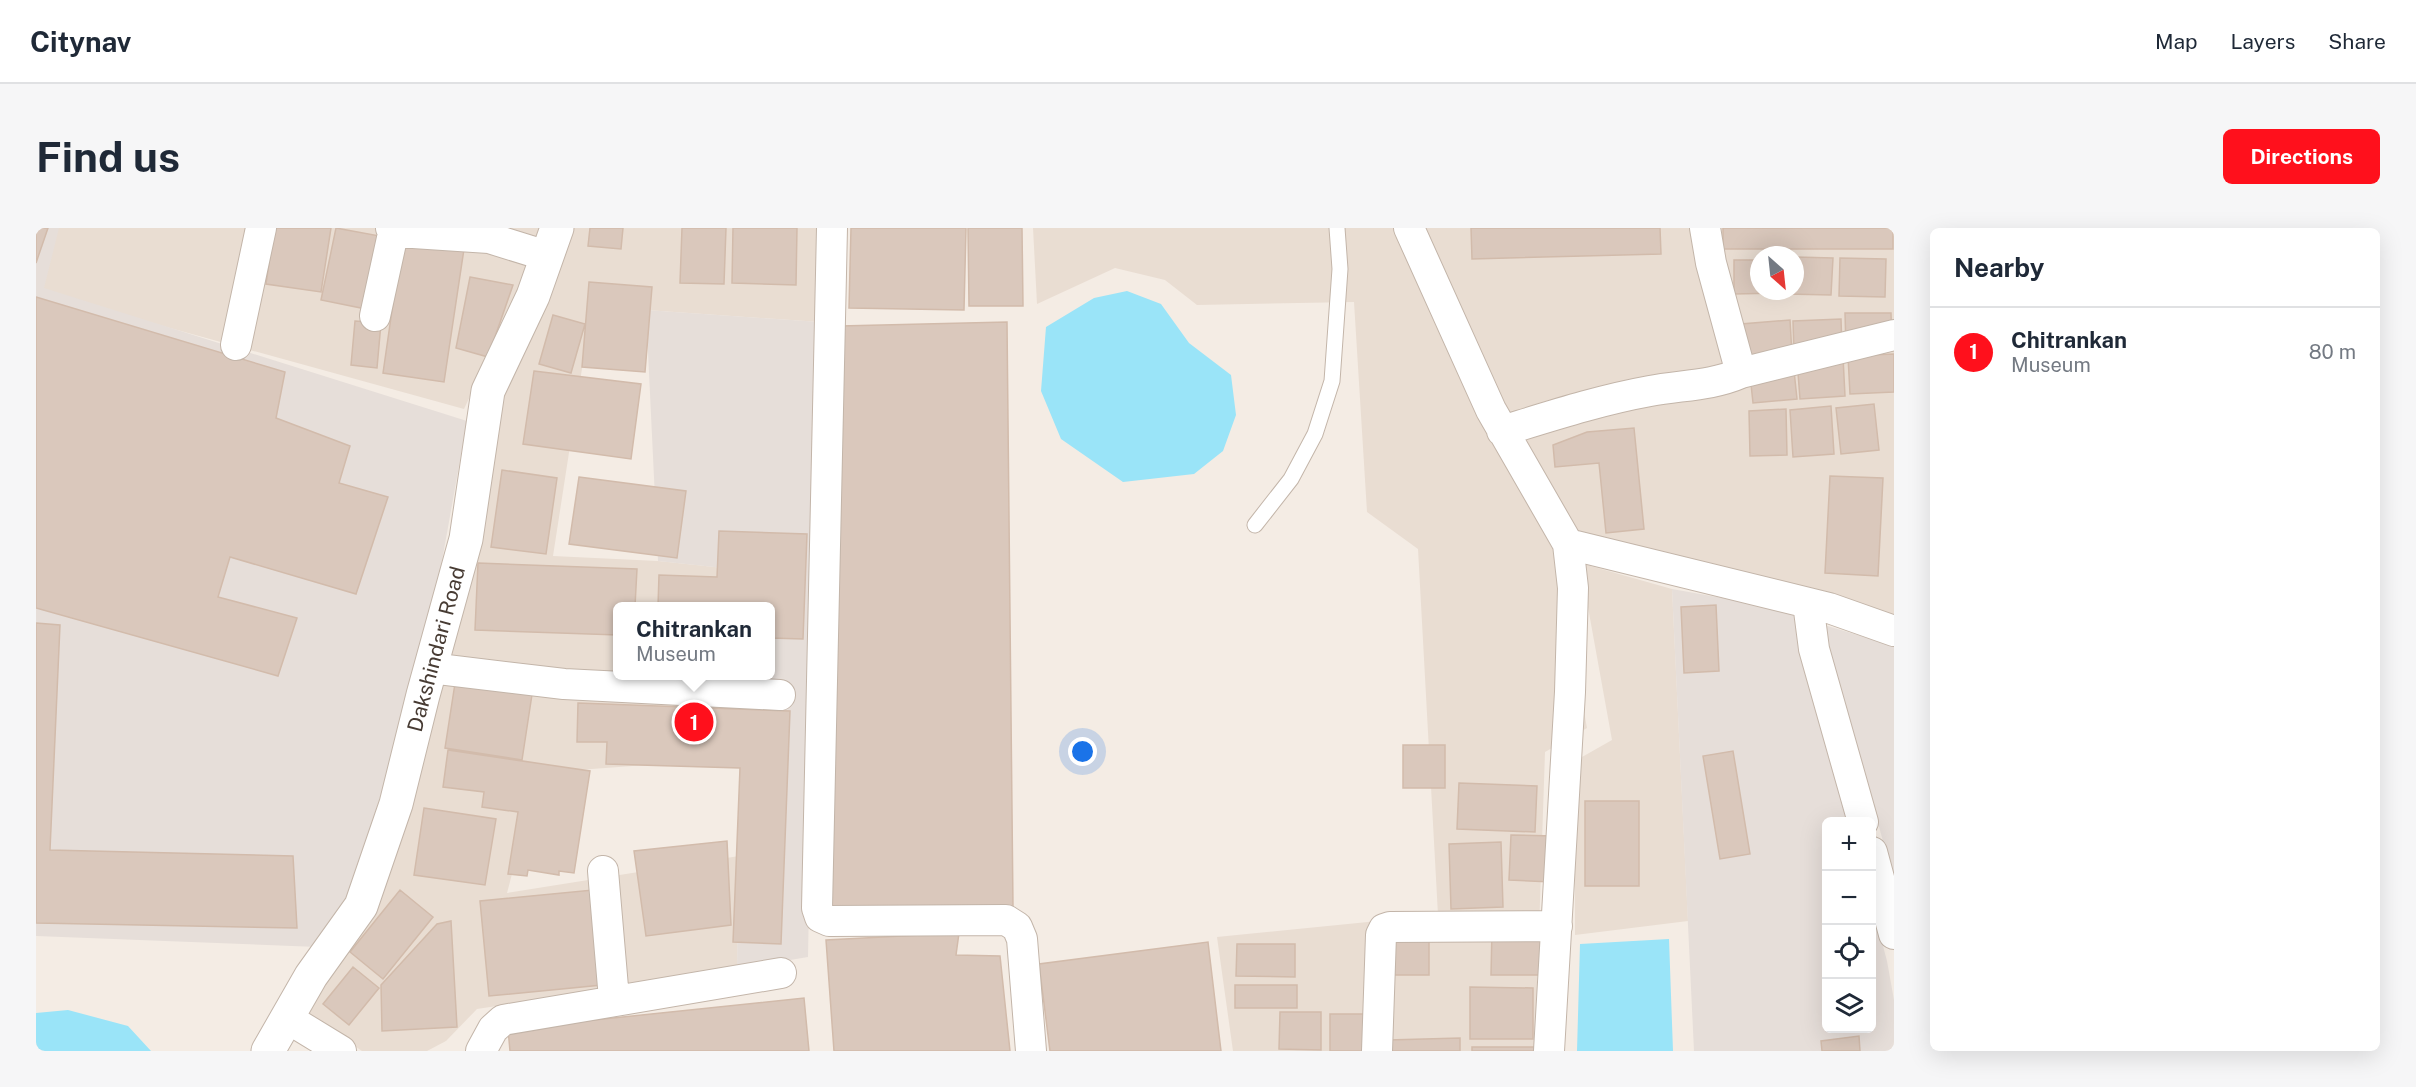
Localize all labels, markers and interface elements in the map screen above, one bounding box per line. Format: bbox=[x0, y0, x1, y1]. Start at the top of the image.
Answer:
text: Citynav bbox=[30, 25, 131, 58]
text: Map bbox=[2155, 29, 2198, 54]
text: Layers bbox=[2231, 29, 2295, 54]
text: Share bbox=[2328, 29, 2386, 54]
button: Directions bbox=[2223, 129, 2380, 184]
text: Find us bbox=[36, 132, 180, 181]
north arrow bbox=[1750, 246, 1804, 300]
text: Nearby bbox=[1954, 252, 2044, 283]
text: Chitrankan bbox=[2011, 327, 2127, 353]
text: 1 bbox=[1969, 340, 1978, 364]
text: 80 m bbox=[2309, 340, 2356, 364]
text: Museum bbox=[2011, 353, 2091, 377]
street label: Dakshindari Road bbox=[402, 564, 470, 734]
popup bbox=[613, 602, 775, 680]
text: Chitrankan bbox=[636, 616, 752, 642]
text: Museum bbox=[636, 642, 716, 666]
pin: 1 bbox=[674, 700, 714, 744]
your location bbox=[1068, 737, 1097, 766]
map controls bbox=[1822, 817, 1876, 1033]
button: + bbox=[1822, 817, 1876, 871]
button: − bbox=[1822, 871, 1876, 925]
button: locate bbox=[1822, 925, 1876, 979]
button: layers bbox=[1822, 979, 1876, 1033]

